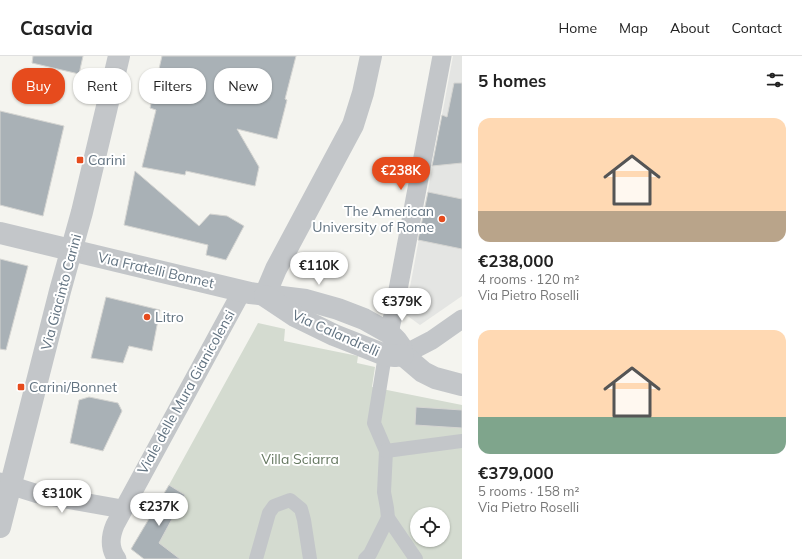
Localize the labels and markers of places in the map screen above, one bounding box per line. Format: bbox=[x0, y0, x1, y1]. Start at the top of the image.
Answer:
place label: Carini bbox=[88, 151, 126, 169]
marker: Carini bbox=[75, 155, 85, 165]
pin: €238K bbox=[373, 157, 429, 191]
place label: The American University of Rome bbox=[312, 202, 434, 236]
marker: The American University of Rome bbox=[437, 214, 447, 224]
pin: €110K bbox=[291, 252, 347, 286]
pin: €379K bbox=[374, 288, 430, 322]
place label: Litro bbox=[155, 308, 184, 326]
marker: Litro bbox=[142, 312, 152, 322]
place label: Carini/Bonnet bbox=[29, 378, 117, 396]
marker: Carini/Bonnet bbox=[16, 382, 26, 392]
pin: €310K bbox=[34, 480, 90, 514]
pin: €237K bbox=[131, 493, 187, 527]

